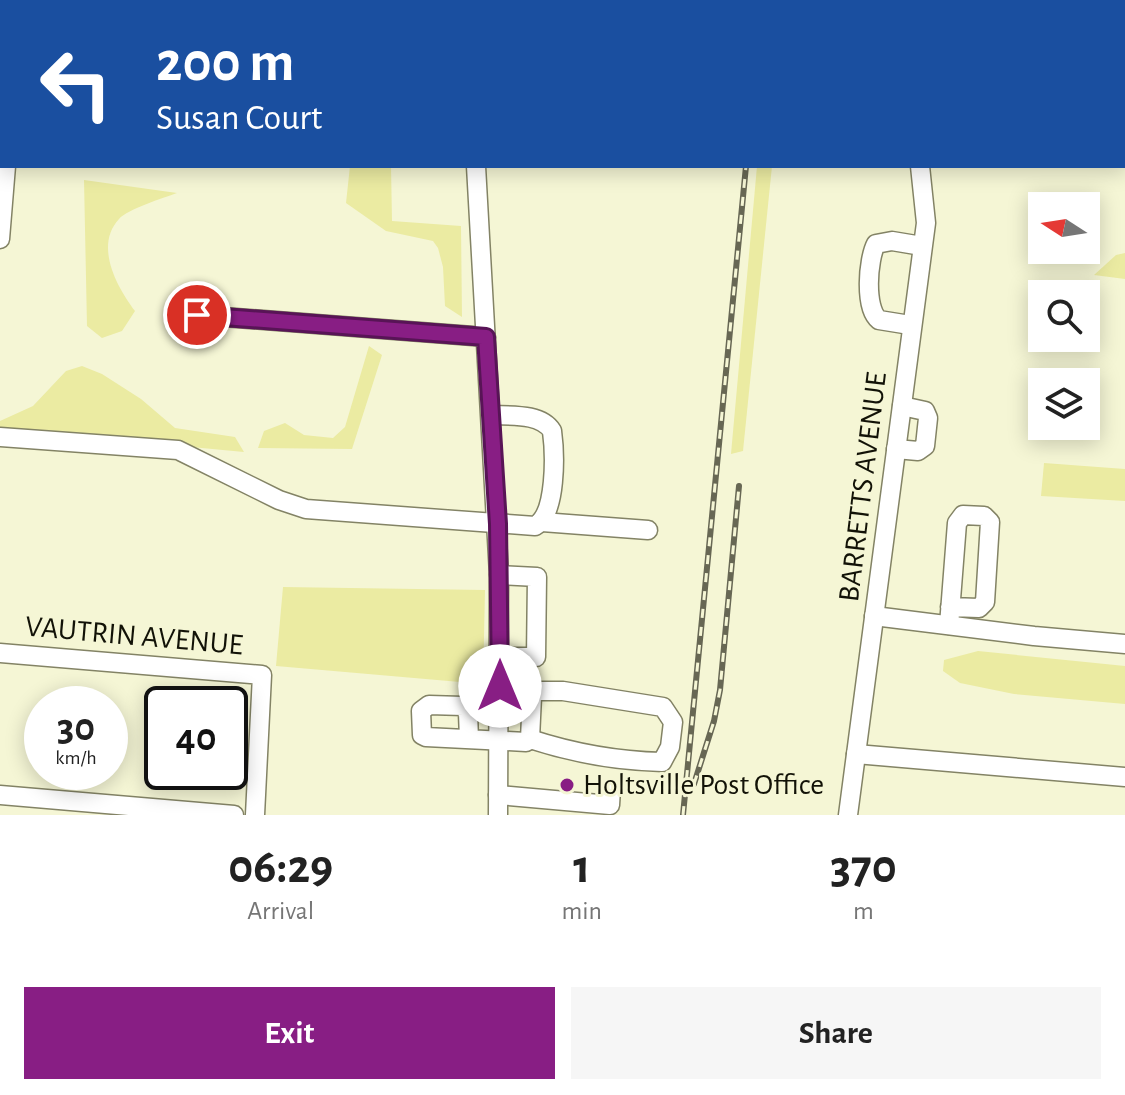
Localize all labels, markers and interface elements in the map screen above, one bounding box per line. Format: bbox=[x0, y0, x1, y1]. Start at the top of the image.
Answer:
icon: left bbox=[24, 32, 128, 136]
text: 200 m bbox=[156, 35, 294, 91]
text: Susan Court bbox=[156, 100, 322, 136]
north arrow bbox=[1028, 192, 1100, 264]
map controls bbox=[1028, 192, 1100, 440]
button: search bbox=[1028, 280, 1100, 352]
pin bbox=[163, 281, 231, 349]
icon: arrive bbox=[175, 293, 219, 337]
button: layers bbox=[1028, 368, 1100, 440]
street label: BARRETTS AVENUE bbox=[834, 371, 892, 603]
street label: VAUTRIN AVENUE bbox=[24, 612, 244, 660]
position arrow bbox=[458, 644, 542, 728]
speed limit sign: 40 bbox=[144, 686, 248, 790]
text: 30 bbox=[57, 708, 95, 748]
text: km/h bbox=[55, 748, 97, 768]
place label: Holtsville Post Office bbox=[583, 770, 824, 800]
marker: Holtsville Post Office bbox=[558, 776, 576, 794]
text: 06:29 bbox=[228, 844, 333, 892]
text: 1 bbox=[573, 844, 590, 892]
text: 370 bbox=[830, 844, 897, 892]
text: Arrival bbox=[247, 898, 314, 924]
text: min bbox=[562, 898, 602, 924]
text: m bbox=[853, 898, 874, 924]
button: Exit bbox=[24, 987, 555, 1079]
button: Share bbox=[571, 987, 1101, 1079]

